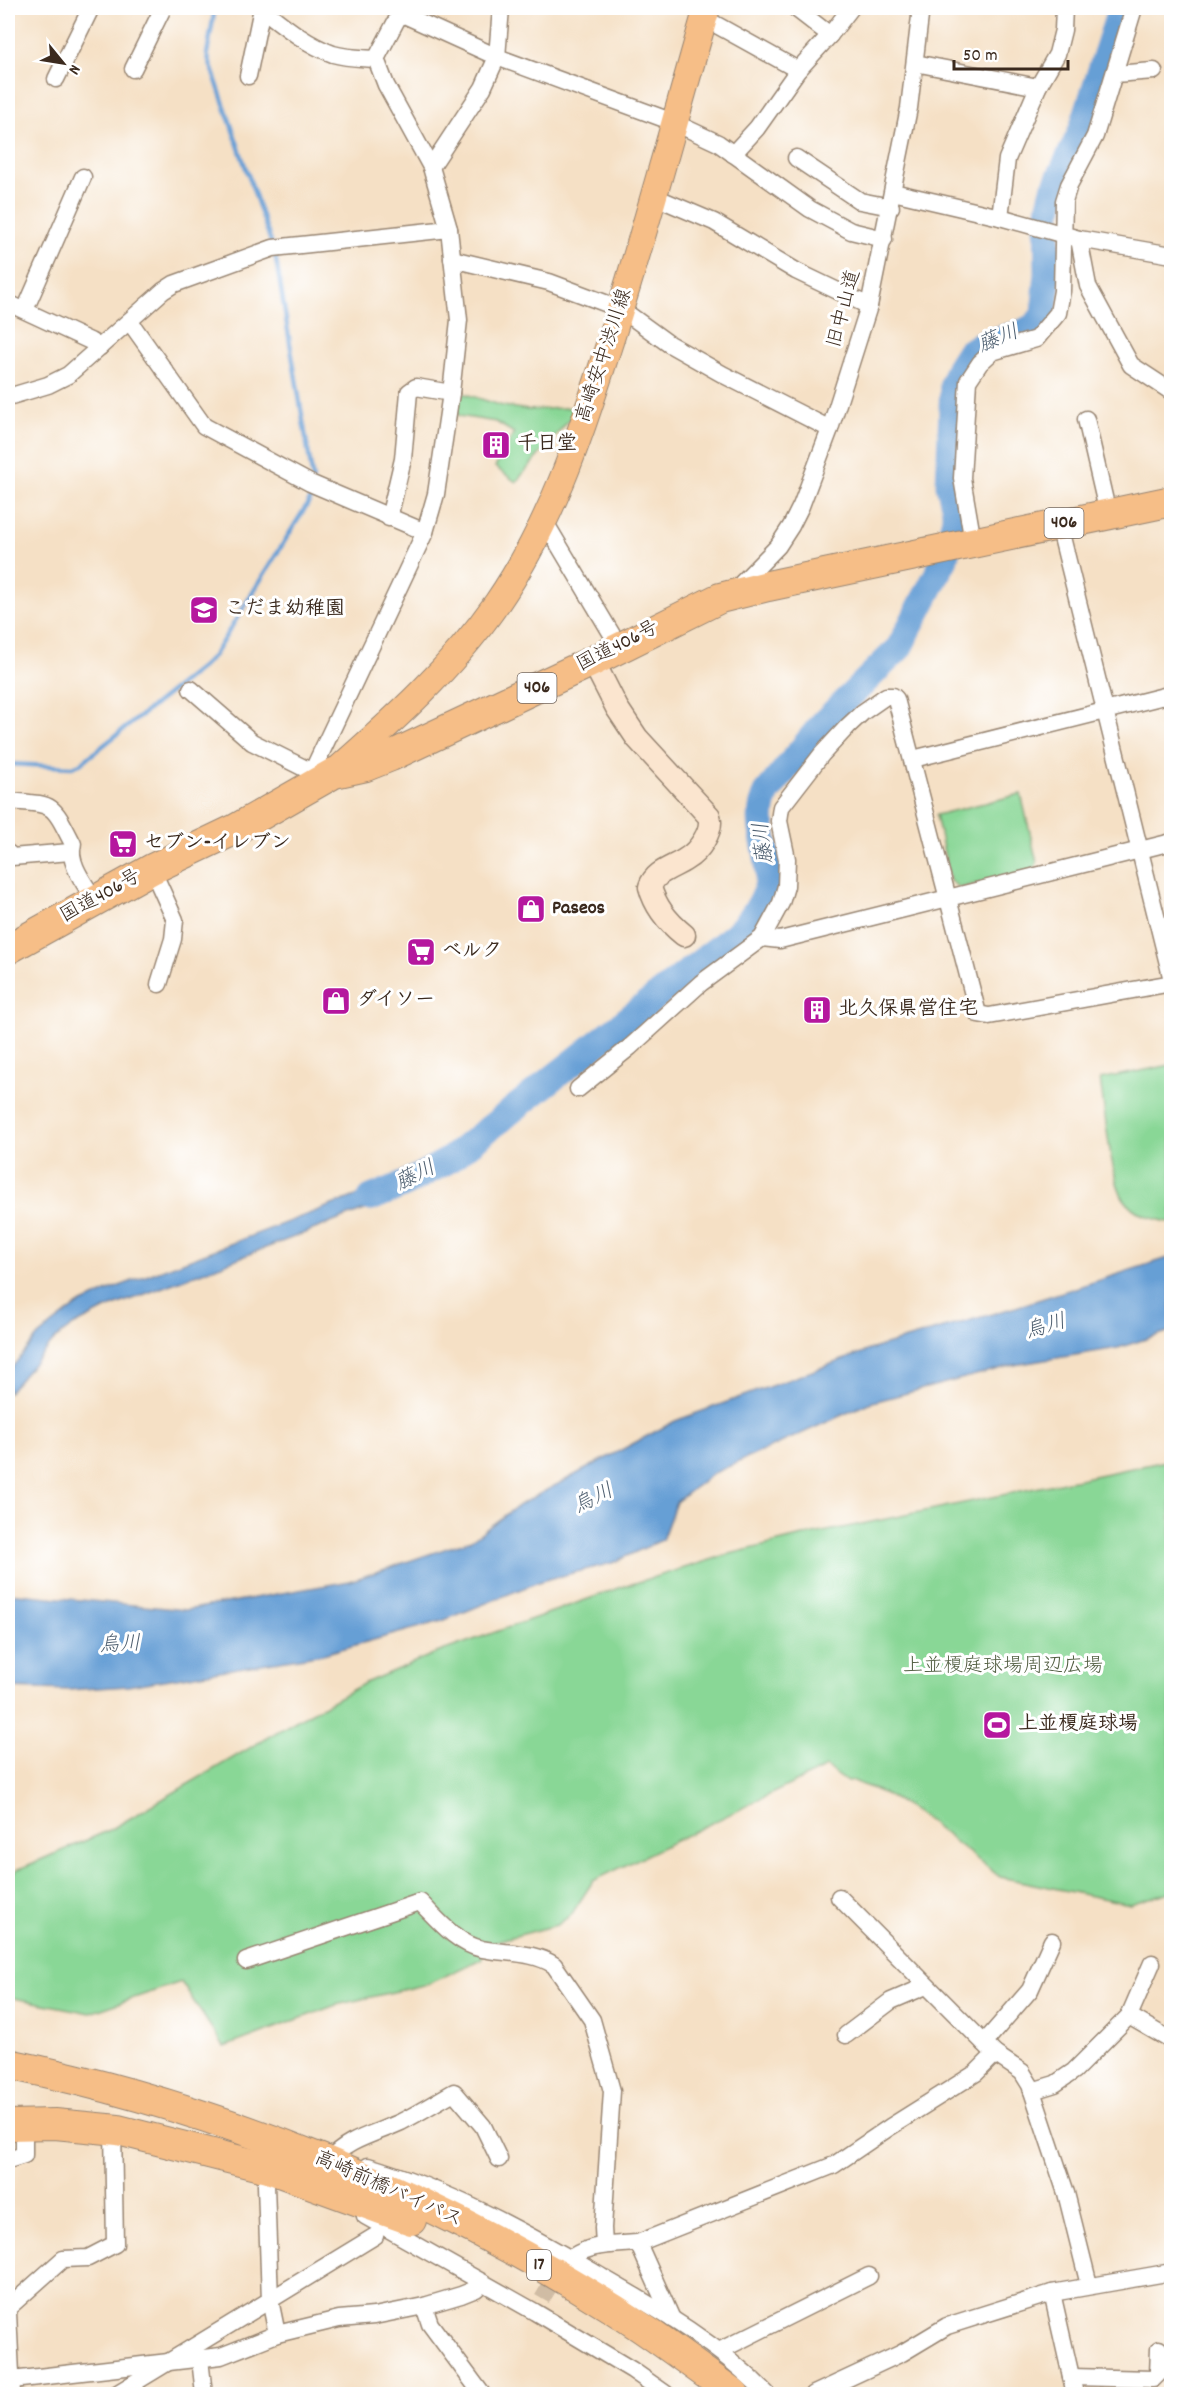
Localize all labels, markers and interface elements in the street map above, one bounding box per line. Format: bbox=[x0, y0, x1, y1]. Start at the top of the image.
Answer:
north arrow bbox=[33, 33, 93, 93]
scale bar bbox=[954, 33, 1068, 71]
text: 50 m bbox=[963, 44, 998, 69]
text: N bbox=[62, 60, 86, 79]
street label: 旧中山道 bbox=[821, 267, 869, 351]
street label: 高崎安中渋川線 bbox=[570, 285, 640, 427]
water label: 藤川 bbox=[974, 318, 1024, 362]
building icon: 千日堂 bbox=[480, 429, 512, 461]
place label: 千日堂 bbox=[517, 431, 577, 459]
road number: 406 bbox=[1044, 508, 1084, 538]
school or university icon: こだま幼稚園 bbox=[188, 594, 220, 626]
place label: こだま幼稚園 bbox=[225, 596, 345, 624]
street label: 国道406号 bbox=[572, 614, 664, 680]
road number: 406 bbox=[518, 673, 556, 703]
water label: 藤川 bbox=[748, 820, 782, 866]
supermarket icon: セブン-イレブン bbox=[107, 828, 139, 860]
place label: セブン-イレブン bbox=[144, 830, 291, 858]
street label: 国道406号 bbox=[55, 863, 147, 931]
shop icon: Paseos bbox=[515, 893, 547, 925]
place label: Paseos bbox=[552, 895, 605, 923]
supermarket icon: ベルク bbox=[405, 936, 437, 968]
place label: ベルク bbox=[442, 938, 502, 966]
shop icon: ダイソー bbox=[320, 985, 352, 1017]
place label: ダイソー bbox=[357, 987, 435, 1015]
building icon: 北久保県営住宅 bbox=[801, 994, 833, 1026]
place label: 北久保県営住宅 bbox=[838, 996, 978, 1024]
water label: 藤川 bbox=[391, 1154, 441, 1200]
water label: 烏川 bbox=[1022, 1308, 1070, 1348]
water label: 烏川 bbox=[569, 1477, 619, 1523]
water label: 烏川 bbox=[98, 1630, 142, 1662]
park label: 上並榎庭球場周辺広場 bbox=[903, 1653, 1103, 1681]
sports icon: 上並榎庭球場 bbox=[981, 1709, 1013, 1741]
place label: 上並榎庭球場 bbox=[1018, 1711, 1138, 1739]
street label: 高崎前橋バイパス bbox=[309, 2145, 467, 2235]
road number: 17 bbox=[527, 2250, 551, 2280]

